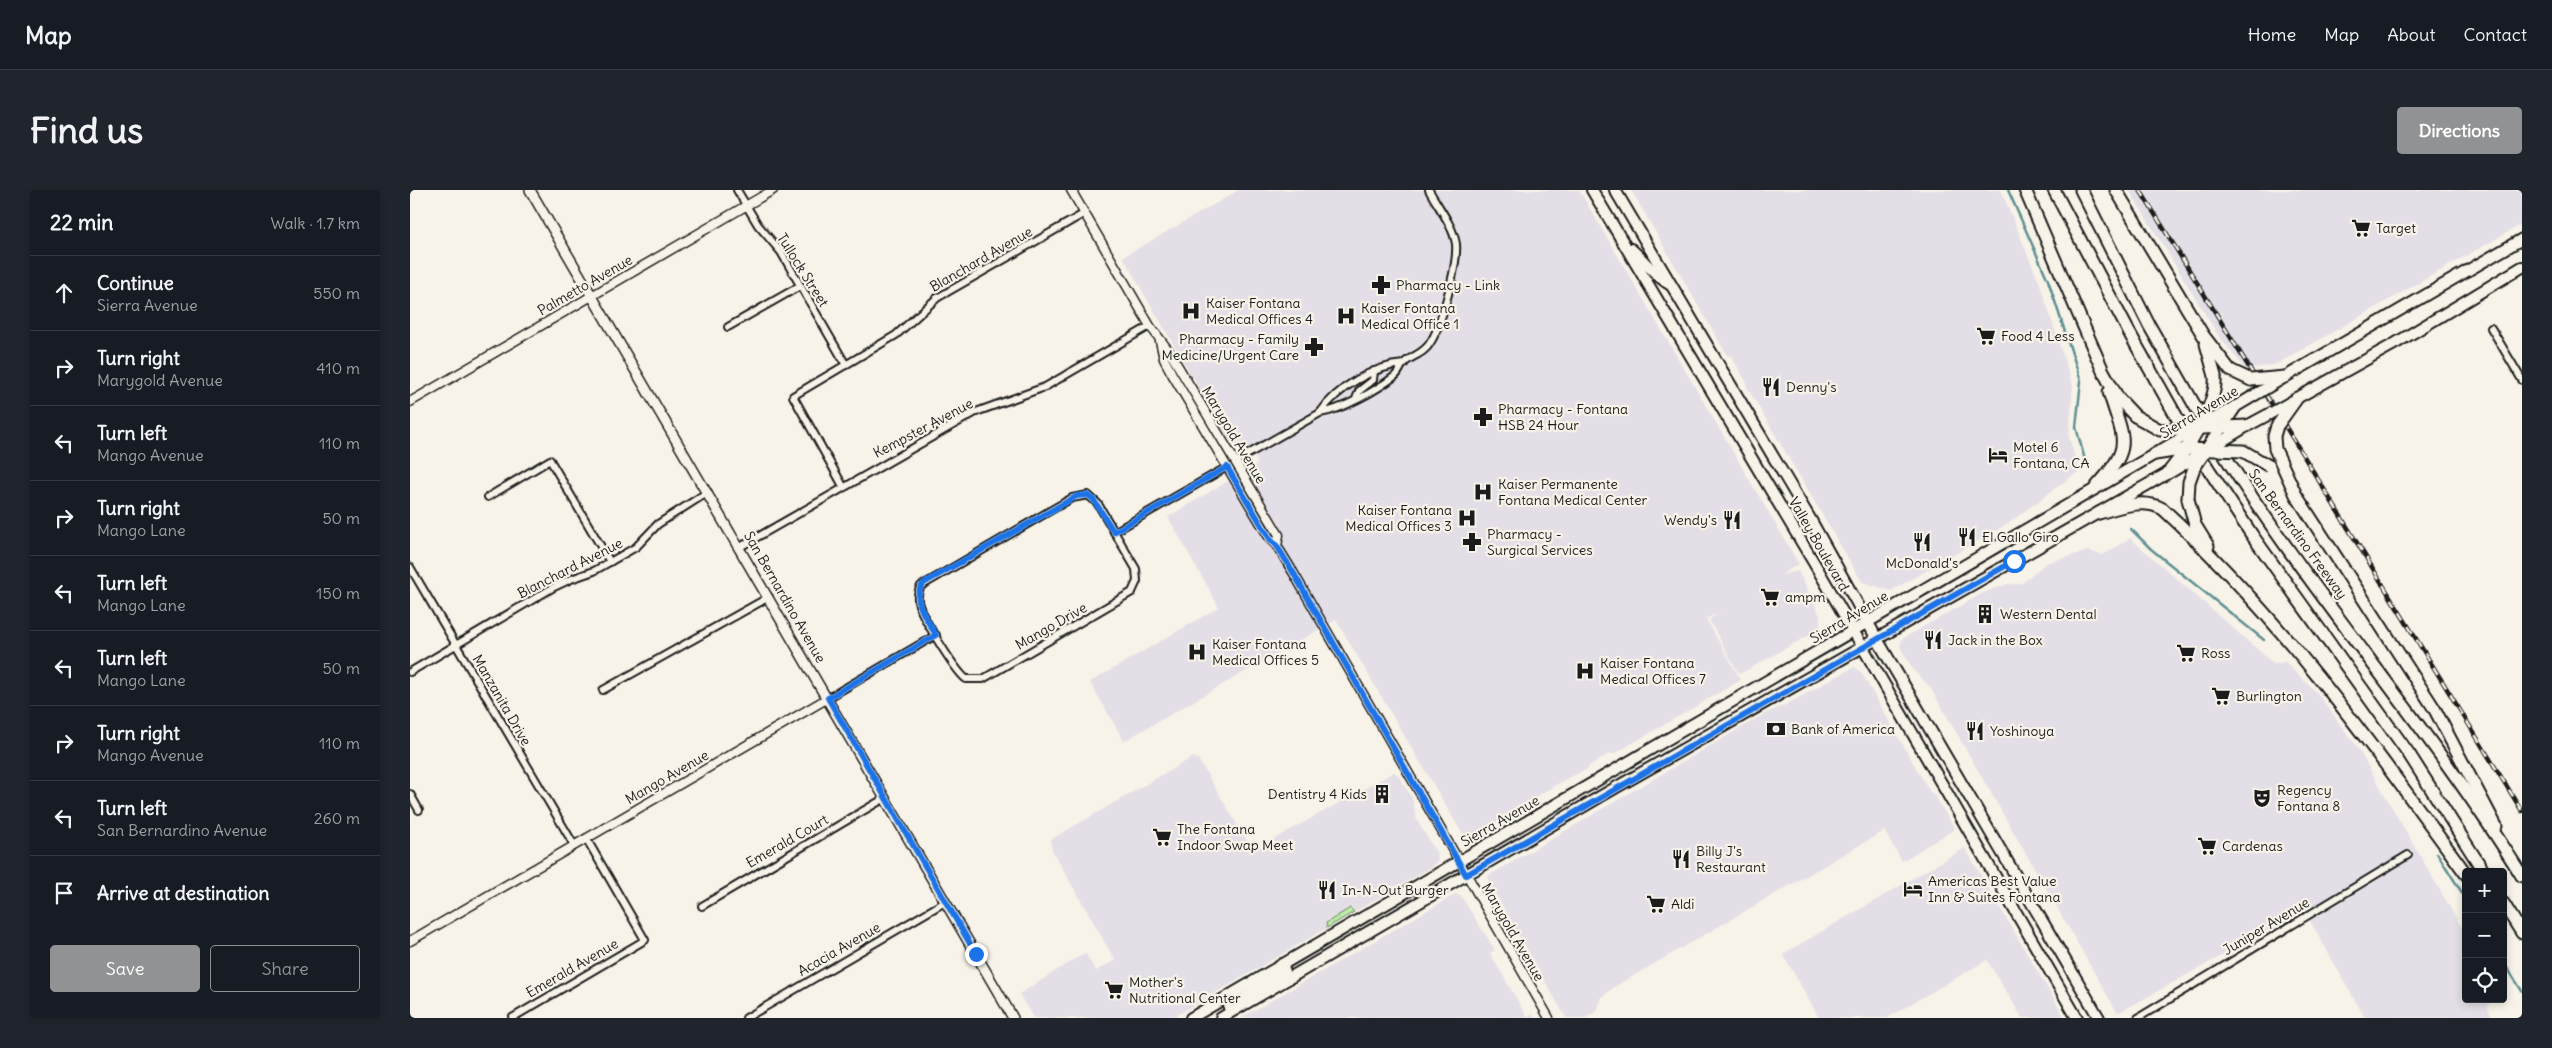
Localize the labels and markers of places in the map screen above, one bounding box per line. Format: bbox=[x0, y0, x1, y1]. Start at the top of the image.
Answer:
supermarket icon: Target bbox=[2350, 217, 2372, 239]
place label: Target bbox=[2376, 219, 2416, 237]
pharmacy icon: Pharmacy - Link bbox=[1370, 274, 1392, 296]
place label: Pharmacy - Link bbox=[1396, 276, 1500, 294]
place label: Kaiser Fontana Medical Offices 4 bbox=[1206, 294, 1313, 328]
place label: Kaiser Fontana Medical Office 1 bbox=[1361, 299, 1459, 333]
hospital icon: Kaiser Fontana Medical Offices 4 bbox=[1180, 300, 1202, 322]
hospital icon: Kaiser Fontana Medical Office 1 bbox=[1335, 305, 1357, 327]
supermarket icon: Food 4 Less bbox=[1975, 325, 1997, 347]
place label: Food 4 Less bbox=[2001, 327, 2075, 345]
place label: Pharmacy - Family Medicine/Urgent Care bbox=[1162, 330, 1299, 364]
pharmacy icon: Pharmacy - Family Medicine/Urgent Care bbox=[1303, 336, 1325, 358]
restaurant icon: Denny's bbox=[1760, 376, 1782, 398]
place label: Denny's bbox=[1786, 378, 1837, 396]
place label: Pharmacy - Fontana HSB 24 Hour bbox=[1498, 400, 1628, 434]
pharmacy icon: Pharmacy - Fontana HSB 24 Hour bbox=[1472, 406, 1494, 428]
place label: Motel 6 Fontana, CA bbox=[2013, 438, 2089, 472]
hotel icon: Motel 6 Fontana, CA bbox=[1987, 444, 2009, 466]
place label: Kaiser Permanente Fontana Medical Center bbox=[1498, 475, 1647, 509]
hospital icon: Kaiser Permanente Fontana Medical Center bbox=[1472, 481, 1494, 503]
place label: Kaiser Fontana Medical Offices 3 bbox=[1345, 501, 1452, 535]
hospital icon: Kaiser Fontana Medical Offices 3 bbox=[1456, 507, 1478, 529]
restaurant icon: Wendy's bbox=[1721, 509, 1743, 531]
place label: Wendy's bbox=[1664, 511, 1717, 529]
place label: Pharmacy - Surgical Services bbox=[1487, 525, 1593, 559]
restaurant icon: El Gallo Giro bbox=[1956, 526, 1978, 548]
place label: El Gallo Giro bbox=[1982, 528, 2059, 546]
pharmacy icon: Pharmacy - Surgical Services bbox=[1461, 531, 1483, 553]
restaurant icon: McDonald's bbox=[1911, 531, 1933, 553]
place label: McDonald's bbox=[1886, 554, 1958, 572]
supermarket icon: ampm bbox=[1759, 586, 1781, 608]
place label: ampm bbox=[1785, 588, 1826, 606]
building icon: Western Dental bbox=[1974, 603, 1996, 625]
place label: Western Dental bbox=[2000, 605, 2097, 623]
restaurant icon: Jack in the Box bbox=[1922, 629, 1944, 651]
place label: Jack in the Box bbox=[1948, 631, 2043, 649]
place label: Kaiser Fontana Medical Offices 5 bbox=[1212, 635, 1319, 669]
hospital icon: Kaiser Fontana Medical Offices 5 bbox=[1186, 641, 1208, 663]
supermarket icon: Ross bbox=[2175, 642, 2197, 664]
place label: Ross bbox=[2201, 644, 2230, 662]
place label: Kaiser Fontana Medical Offices 7 bbox=[1600, 654, 1706, 688]
hospital icon: Kaiser Fontana Medical Offices 7 bbox=[1574, 660, 1596, 682]
supermarket icon: Burlington bbox=[2210, 685, 2232, 707]
place label: Burlington bbox=[2236, 687, 2302, 705]
bank icon: Bank of America bbox=[1765, 718, 1787, 740]
place label: Bank of America bbox=[1791, 720, 1895, 738]
restaurant icon: Yoshinoya bbox=[1964, 720, 1986, 742]
place label: Yoshinoya bbox=[1990, 722, 2054, 740]
place label: Regency Fontana 8 bbox=[2277, 781, 2340, 815]
building icon: Dentistry 4 Kids bbox=[1371, 783, 1393, 805]
place label: Dentistry 4 Kids bbox=[1268, 785, 1367, 803]
theatre icon: Regency Fontana 8 bbox=[2251, 787, 2273, 809]
place label: The Fontana Indoor Swap Meet bbox=[1177, 820, 1293, 854]
supermarket icon: The Fontana Indoor Swap Meet bbox=[1151, 826, 1173, 848]
supermarket icon: Cardenas bbox=[2196, 835, 2218, 857]
place label: Cardenas bbox=[2222, 837, 2283, 855]
place label: Billy J's Restaurant bbox=[1696, 842, 1766, 876]
restaurant icon: Billy J's Restaurant bbox=[1670, 848, 1692, 870]
place label: Americas Best Value Inn & Suites Fontana bbox=[1928, 872, 2060, 906]
hotel icon: Americas Best Value Inn & Suites Fontana bbox=[1902, 878, 1924, 900]
restaurant icon: In-N-Out Burger bbox=[1316, 879, 1338, 901]
place label: In-N-Out Burger bbox=[1342, 881, 1449, 899]
supermarket icon: Aldi bbox=[1645, 893, 1667, 915]
place label: Aldi bbox=[1671, 895, 1695, 913]
place label: Mother's Nutritional Center bbox=[1129, 973, 1241, 1007]
supermarket icon: Mother's Nutritional Center bbox=[1103, 979, 1125, 1001]

